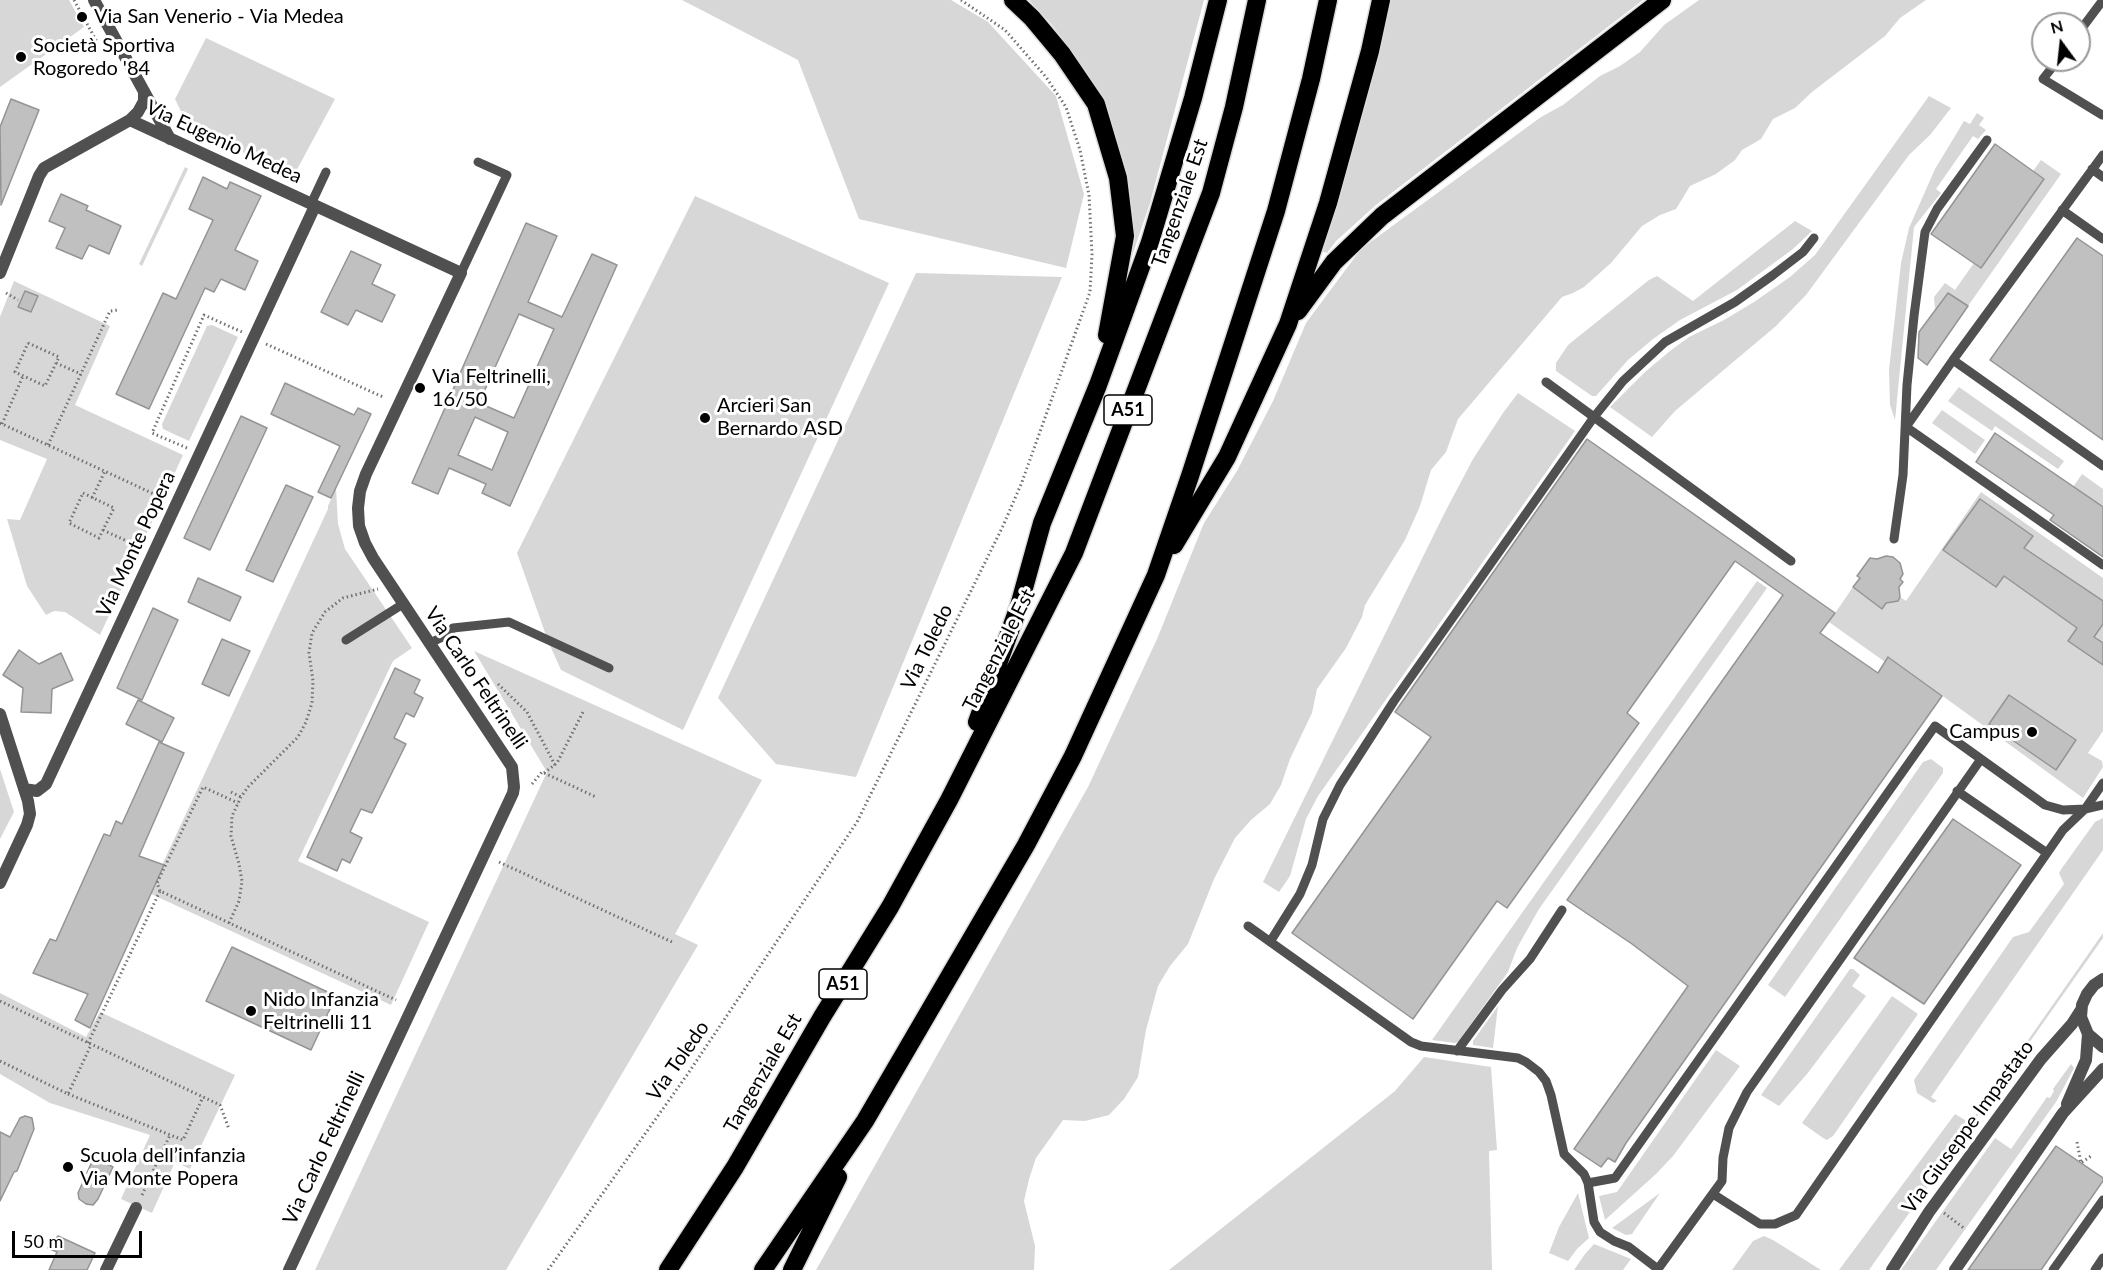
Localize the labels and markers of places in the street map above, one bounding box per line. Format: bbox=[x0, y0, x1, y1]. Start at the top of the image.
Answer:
place label: Via San Venerio - Via Medea bbox=[94, 5, 344, 29]
marker: Via San Venerio - Via Medea bbox=[75, 10, 89, 24]
place label: Società Sportiva Rogoredo '84 bbox=[33, 34, 175, 81]
marker: Società Sportiva Rogoredo '84 bbox=[14, 50, 28, 64]
place label: Via Feltrinelli, 16/50 bbox=[432, 365, 551, 412]
marker: Via Feltrinelli, 16/50 bbox=[413, 381, 427, 395]
place label: Arcieri San Bernardo ASD bbox=[717, 394, 843, 441]
marker: Arcieri San Bernardo ASD bbox=[698, 411, 712, 425]
place label: Campus bbox=[1949, 720, 2020, 744]
marker: Campus bbox=[2025, 725, 2039, 739]
place label: Nido Infanzia Feltrinelli 11 bbox=[263, 988, 379, 1035]
marker: Nido Infanzia Feltrinelli 11 bbox=[244, 1004, 258, 1018]
place label: Scuola dell’infanzia Via Monte Popera bbox=[80, 1144, 246, 1191]
marker: Scuola dell’infanzia Via Monte Popera bbox=[61, 1160, 75, 1174]

